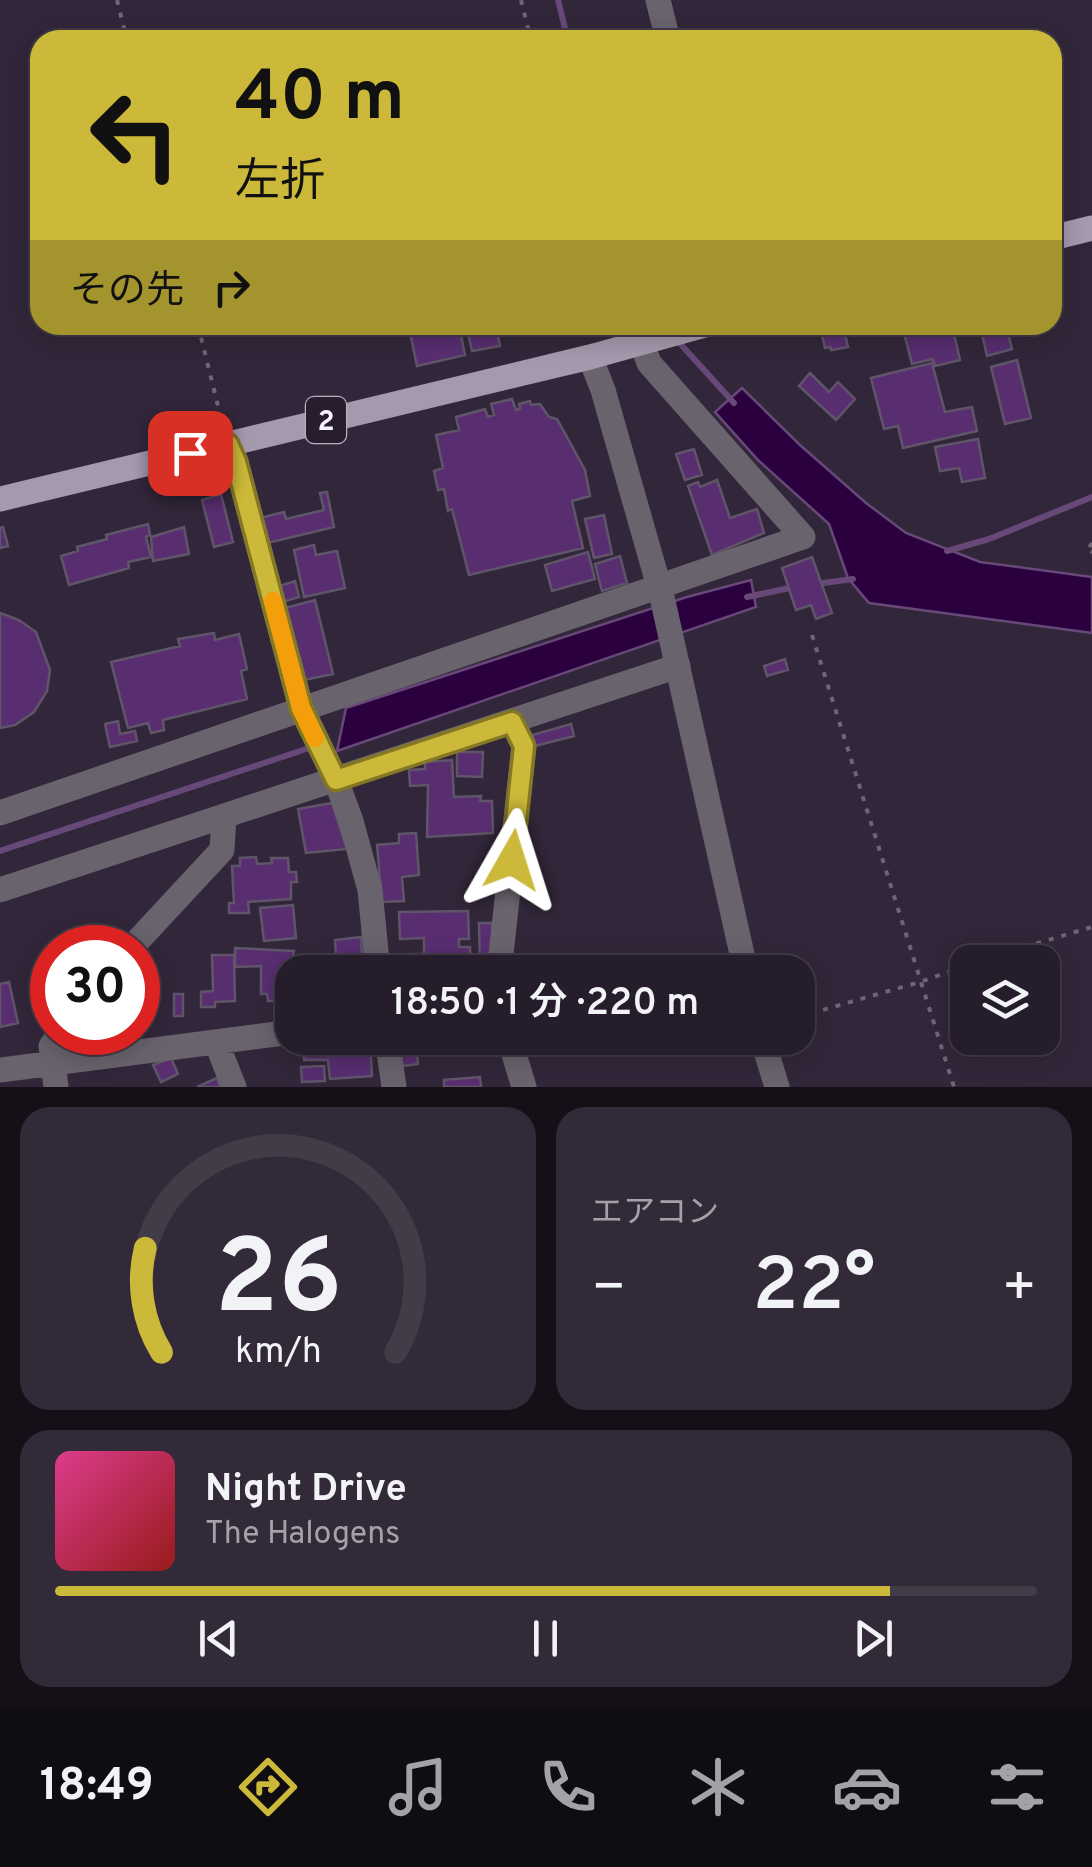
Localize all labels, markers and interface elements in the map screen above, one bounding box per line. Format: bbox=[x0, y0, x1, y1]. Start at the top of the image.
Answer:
text: 40 m bbox=[235, 56, 405, 145]
icon: left bbox=[70, 70, 200, 200]
text: 左折 bbox=[235, 155, 325, 212]
icon: right bbox=[204, 260, 259, 315]
text: その先 bbox=[70, 268, 184, 317]
road number: 2 bbox=[306, 397, 346, 443]
pin bbox=[148, 411, 233, 496]
icon: arrive bbox=[163, 426, 218, 481]
position arrow bbox=[460, 808, 564, 912]
speed limit sign: 30 bbox=[30, 925, 160, 1055]
map controls bbox=[950, 945, 1060, 1055]
button: layers bbox=[950, 945, 1060, 1055]
text: 18:50 · 1 分 · 220 m bbox=[391, 980, 699, 1029]
text: エアコン bbox=[591, 1194, 719, 1234]
text: 26 bbox=[214, 1218, 342, 1350]
text: 22° bbox=[753, 1242, 875, 1337]
text: − bbox=[591, 1255, 626, 1325]
text: + bbox=[1002, 1255, 1037, 1325]
text: km/h bbox=[235, 1330, 321, 1376]
text: Night Drive bbox=[205, 1466, 407, 1515]
text: The Halogens bbox=[205, 1515, 400, 1555]
icon: previous bbox=[191, 1611, 246, 1666]
icon: pause bbox=[518, 1611, 573, 1666]
icon: next bbox=[846, 1611, 901, 1666]
icon: directions bbox=[233, 1752, 303, 1822]
icon: music bbox=[383, 1752, 453, 1822]
icon: phone bbox=[533, 1752, 603, 1822]
icon: climate bbox=[683, 1752, 753, 1822]
icon: car bbox=[832, 1752, 902, 1822]
icon: filters bbox=[982, 1752, 1052, 1822]
text: 18:49 bbox=[40, 1759, 154, 1816]

